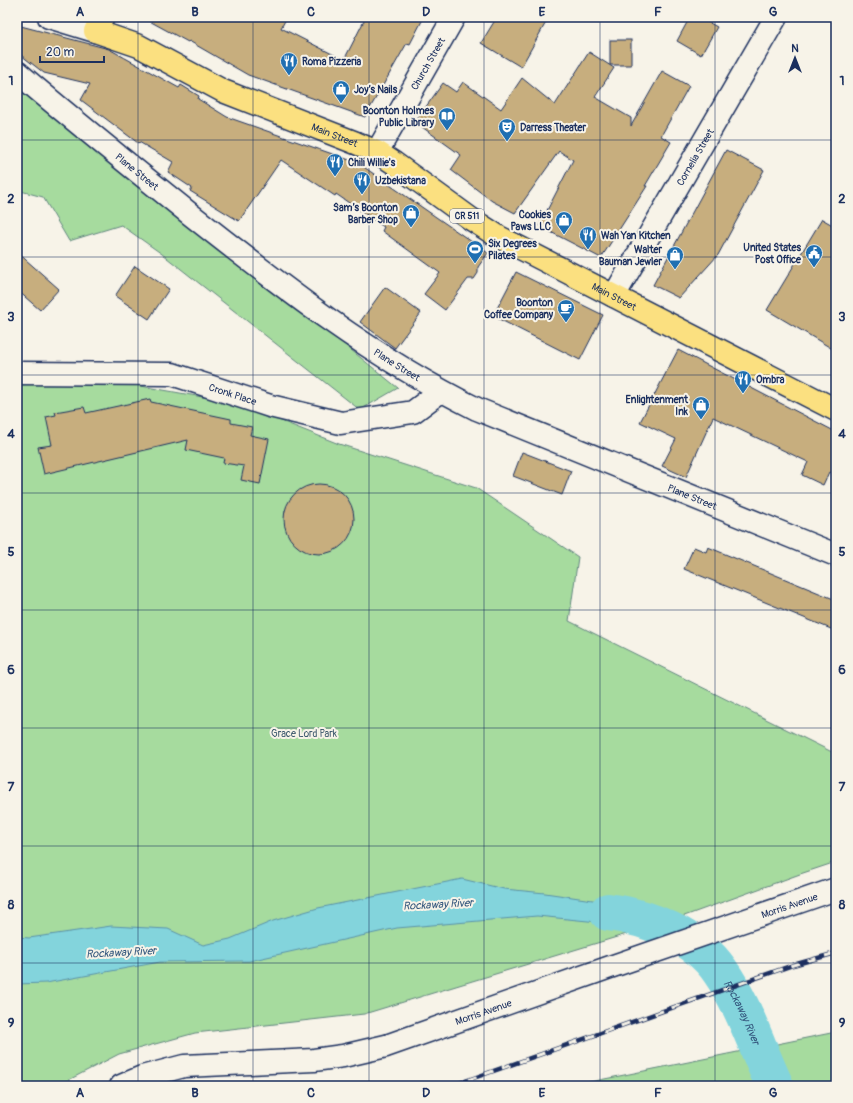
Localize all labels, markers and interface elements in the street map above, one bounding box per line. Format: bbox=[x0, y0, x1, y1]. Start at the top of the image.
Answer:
text: A bbox=[76, 4, 85, 20]
text: B bbox=[191, 4, 199, 20]
text: C bbox=[307, 4, 315, 20]
text: D bbox=[422, 4, 430, 20]
text: E bbox=[539, 4, 546, 20]
text: F bbox=[654, 4, 662, 20]
text: G bbox=[769, 4, 778, 20]
street label: Church Street bbox=[409, 35, 449, 92]
scale bar bbox=[40, 38, 104, 64]
north arrow bbox=[775, 38, 815, 78]
text: N bbox=[791, 42, 799, 55]
text: 20 m bbox=[46, 45, 75, 60]
restaurant icon: Roma Pizzeria bbox=[279, 51, 299, 76]
place label: Roma Pizzeria bbox=[302, 56, 362, 68]
text: 1 bbox=[8, 73, 14, 89]
text: 1 bbox=[839, 73, 845, 89]
shop icon: Joy’s Nails bbox=[331, 79, 351, 104]
place label: Joy’s Nails bbox=[354, 84, 398, 96]
place label: Boonton Holmes Public Library bbox=[363, 105, 435, 129]
library icon: Boonton Holmes Public Library bbox=[437, 106, 457, 131]
theatre icon: Darress Theater bbox=[497, 117, 517, 142]
street label: Main Street bbox=[310, 121, 360, 150]
place label: Darress Theater bbox=[520, 122, 586, 134]
street label: Cornelia Street bbox=[674, 126, 717, 188]
street label: Plane Street bbox=[113, 151, 161, 194]
restaurant icon: Chili Willie's bbox=[325, 152, 345, 177]
place label: Chili Willie's bbox=[348, 157, 396, 169]
restaurant icon: Uzbekistana bbox=[352, 170, 372, 195]
place label: Uzbekistana bbox=[375, 175, 426, 187]
text: 2 bbox=[7, 191, 15, 207]
text: 2 bbox=[838, 191, 846, 207]
place label: Sam’s Boonton Barber Shop bbox=[333, 202, 398, 226]
shop icon: Sam’s Boonton Barber Shop bbox=[401, 203, 421, 228]
road number: CR 511 bbox=[450, 209, 484, 223]
place label: Cookies Paws LLC bbox=[510, 209, 552, 233]
shop icon: Cookies Paws LLC bbox=[554, 210, 574, 235]
restaurant icon: Wah Yan Kitchen bbox=[578, 225, 598, 250]
place label: Wah Yan Kitchen bbox=[601, 230, 671, 242]
place label: Six Degrees Pilates bbox=[488, 238, 537, 262]
sports icon: Six Degrees Pilates bbox=[465, 239, 485, 264]
place label: United States Post Office bbox=[743, 242, 802, 266]
public building icon: United States Post Office bbox=[804, 243, 824, 268]
place label: Walter Bauman Jewler bbox=[599, 244, 662, 268]
shop icon: Walter Bauman Jewler bbox=[665, 245, 685, 270]
street label: Main Street bbox=[590, 281, 639, 314]
place label: Boonton Coffee Company bbox=[484, 297, 554, 321]
cafe icon: Boonton Coffee Company bbox=[556, 298, 576, 323]
text: 3 bbox=[7, 309, 15, 325]
text: 3 bbox=[838, 309, 846, 325]
street label: Plane Street bbox=[371, 347, 423, 385]
restaurant icon: Ombra bbox=[733, 369, 753, 394]
place label: Ombra bbox=[756, 374, 785, 386]
street label: Cronk Place bbox=[207, 381, 258, 408]
place label: Enlightenment Ink bbox=[626, 394, 689, 418]
shop icon: Enlightenment Ink bbox=[691, 395, 711, 420]
text: 4 bbox=[7, 426, 15, 442]
text: 4 bbox=[838, 426, 846, 442]
street label: Plane Street bbox=[666, 482, 719, 513]
text: 5 bbox=[7, 544, 15, 560]
text: 5 bbox=[838, 544, 846, 560]
text: 6 bbox=[7, 662, 15, 678]
text: 6 bbox=[838, 662, 846, 678]
park label: Grace Lord Park bbox=[271, 728, 338, 740]
text: 7 bbox=[8, 779, 15, 795]
text: 7 bbox=[839, 779, 846, 795]
street label: Morris Avenue bbox=[760, 891, 819, 921]
water label: Rockaway River bbox=[403, 896, 475, 913]
text: 8 bbox=[8, 897, 15, 913]
text: 8 bbox=[839, 897, 846, 913]
water label: Rockaway River bbox=[86, 944, 158, 961]
water label: Rockaway River bbox=[721, 978, 763, 1049]
street label: Morris Avenue bbox=[454, 997, 513, 1028]
text: 9 bbox=[8, 1015, 15, 1031]
text: 9 bbox=[839, 1015, 846, 1031]
text: A bbox=[76, 1085, 85, 1101]
text: B bbox=[191, 1085, 199, 1101]
text: C bbox=[307, 1085, 315, 1101]
text: D bbox=[422, 1085, 430, 1101]
text: E bbox=[539, 1085, 546, 1101]
text: F bbox=[654, 1085, 662, 1101]
text: G bbox=[769, 1085, 778, 1101]

